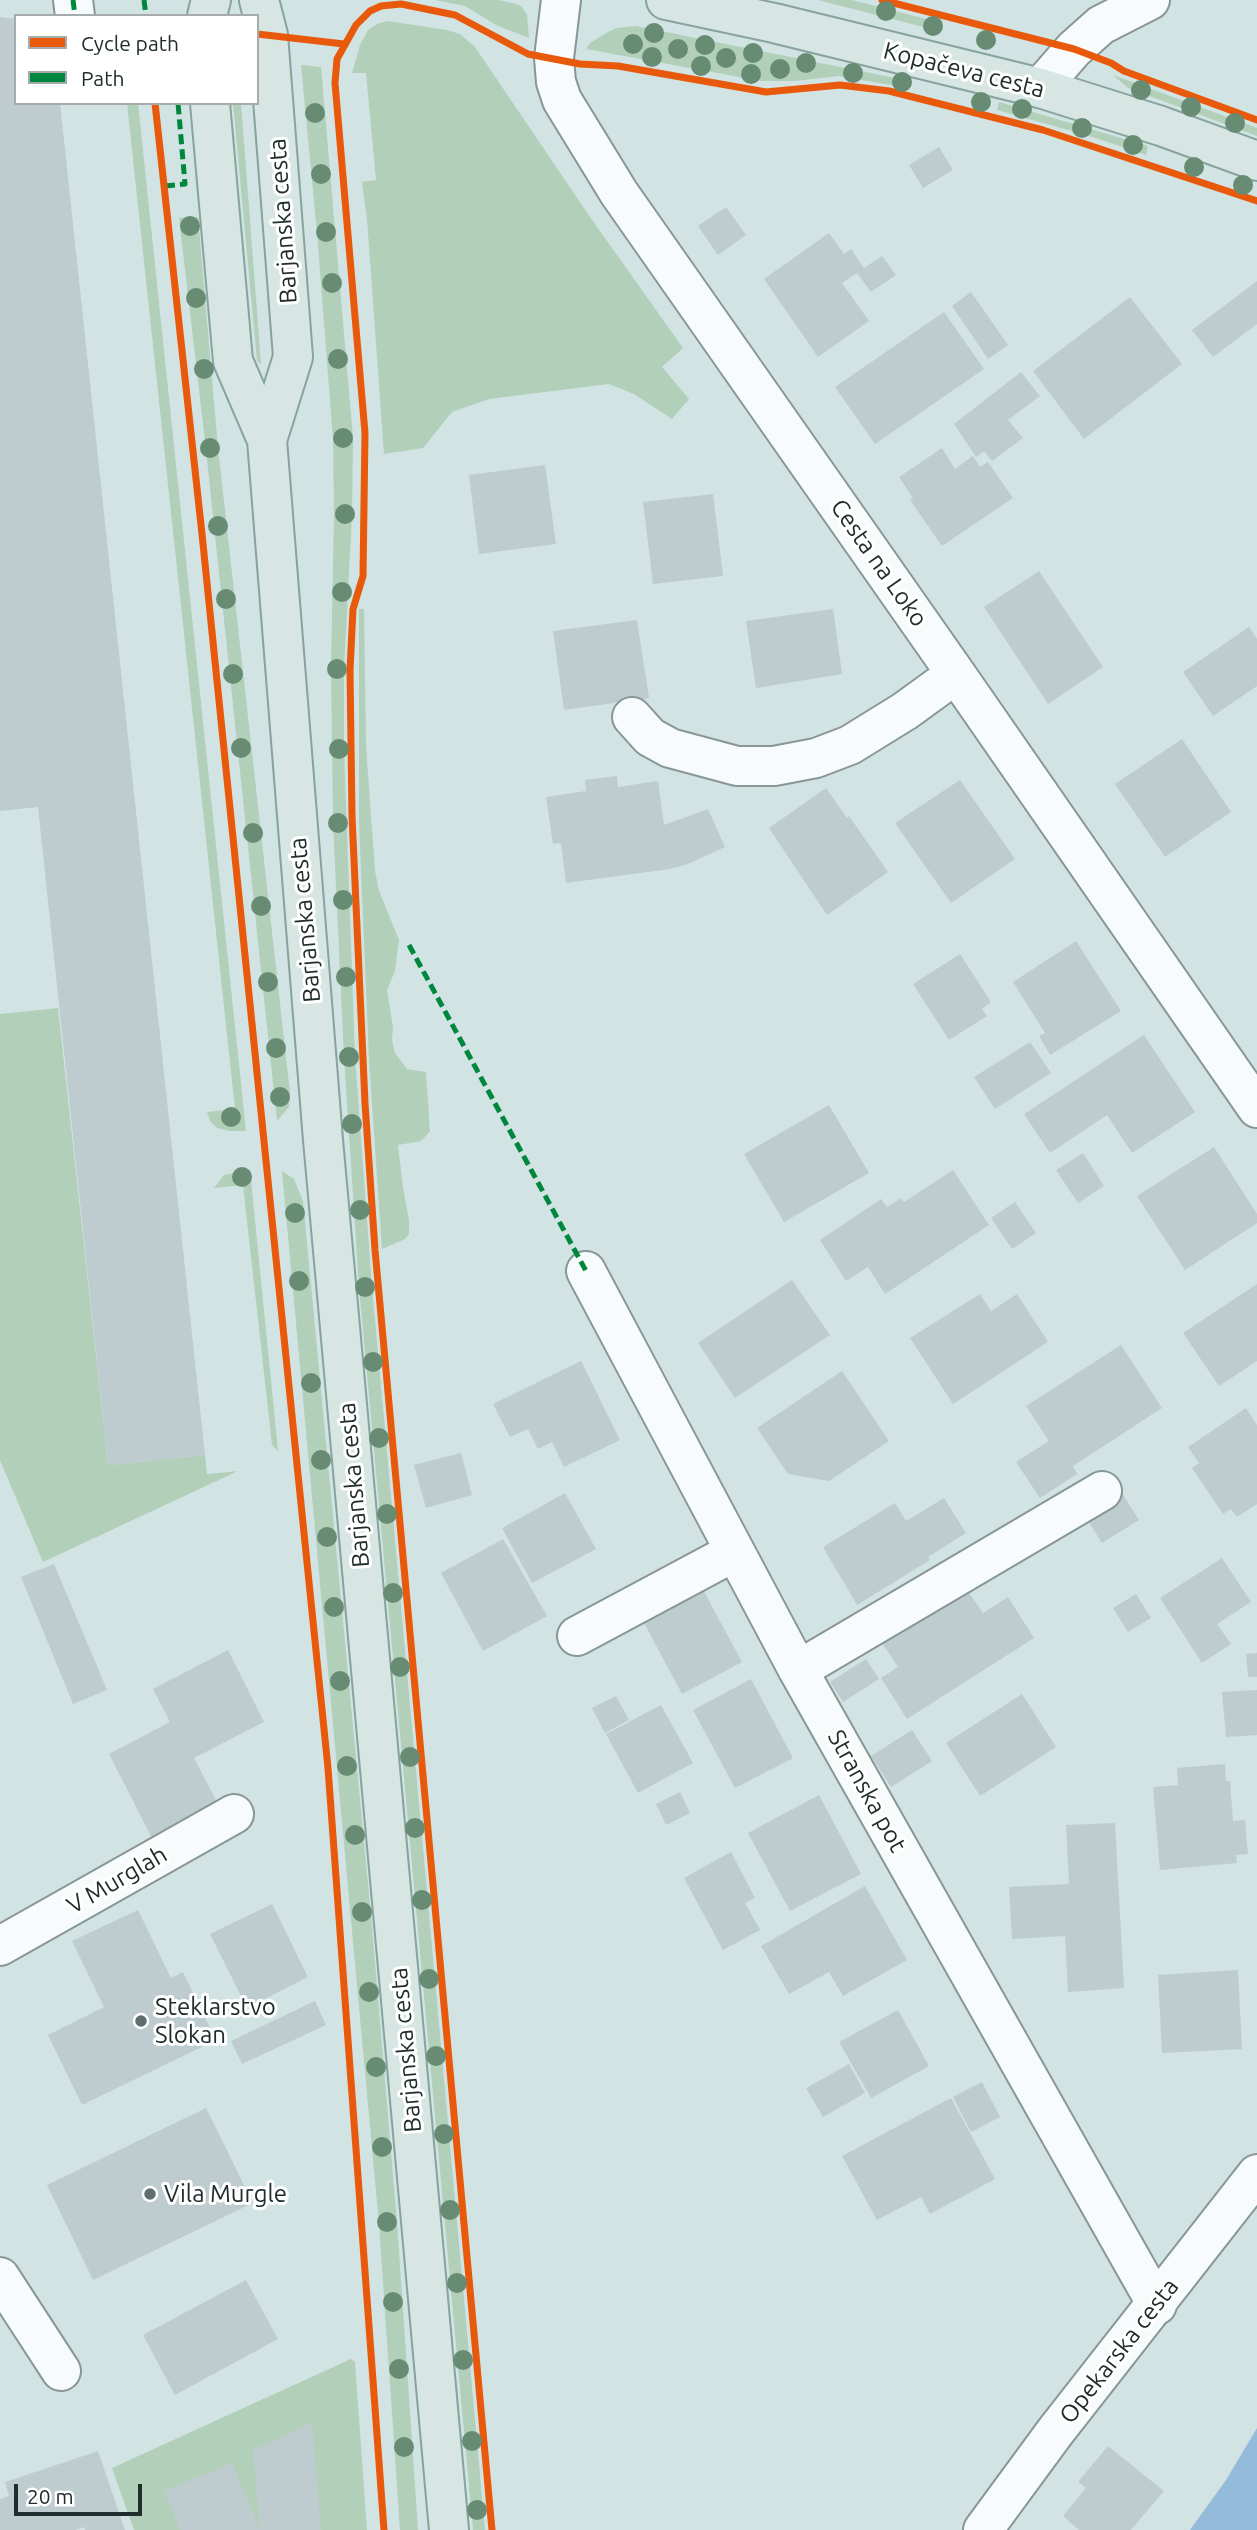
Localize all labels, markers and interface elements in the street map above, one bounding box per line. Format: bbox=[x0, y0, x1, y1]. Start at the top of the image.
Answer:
legend bbox=[14, 14, 259, 105]
text: Cycle path bbox=[81, 31, 179, 55]
street label: Kopačeva cesta bbox=[880, 36, 1048, 104]
text: Path bbox=[81, 66, 124, 90]
street label: Barjanska cesta bbox=[263, 138, 303, 304]
street label: Cesta na Loko bbox=[824, 494, 934, 632]
street label: Barjanska cesta bbox=[283, 836, 327, 1004]
street label: Barjanska cesta bbox=[332, 1401, 376, 1569]
street label: Stranska pot bbox=[822, 1725, 912, 1857]
street label: V Murglah bbox=[62, 1840, 172, 1920]
street label: Barjanska cesta bbox=[384, 1966, 428, 2134]
place label: Steklarstvo Slokan bbox=[155, 1993, 276, 2049]
marker: Steklarstvo Slokan bbox=[133, 2013, 149, 2029]
place label: Vila Murgle bbox=[164, 2180, 287, 2208]
marker: Vila Murgle bbox=[142, 2186, 158, 2202]
street label: Opekarska cesta bbox=[1053, 2273, 1185, 2429]
scale bar bbox=[18, 2470, 145, 2514]
text: 20 m bbox=[27, 2484, 74, 2508]

